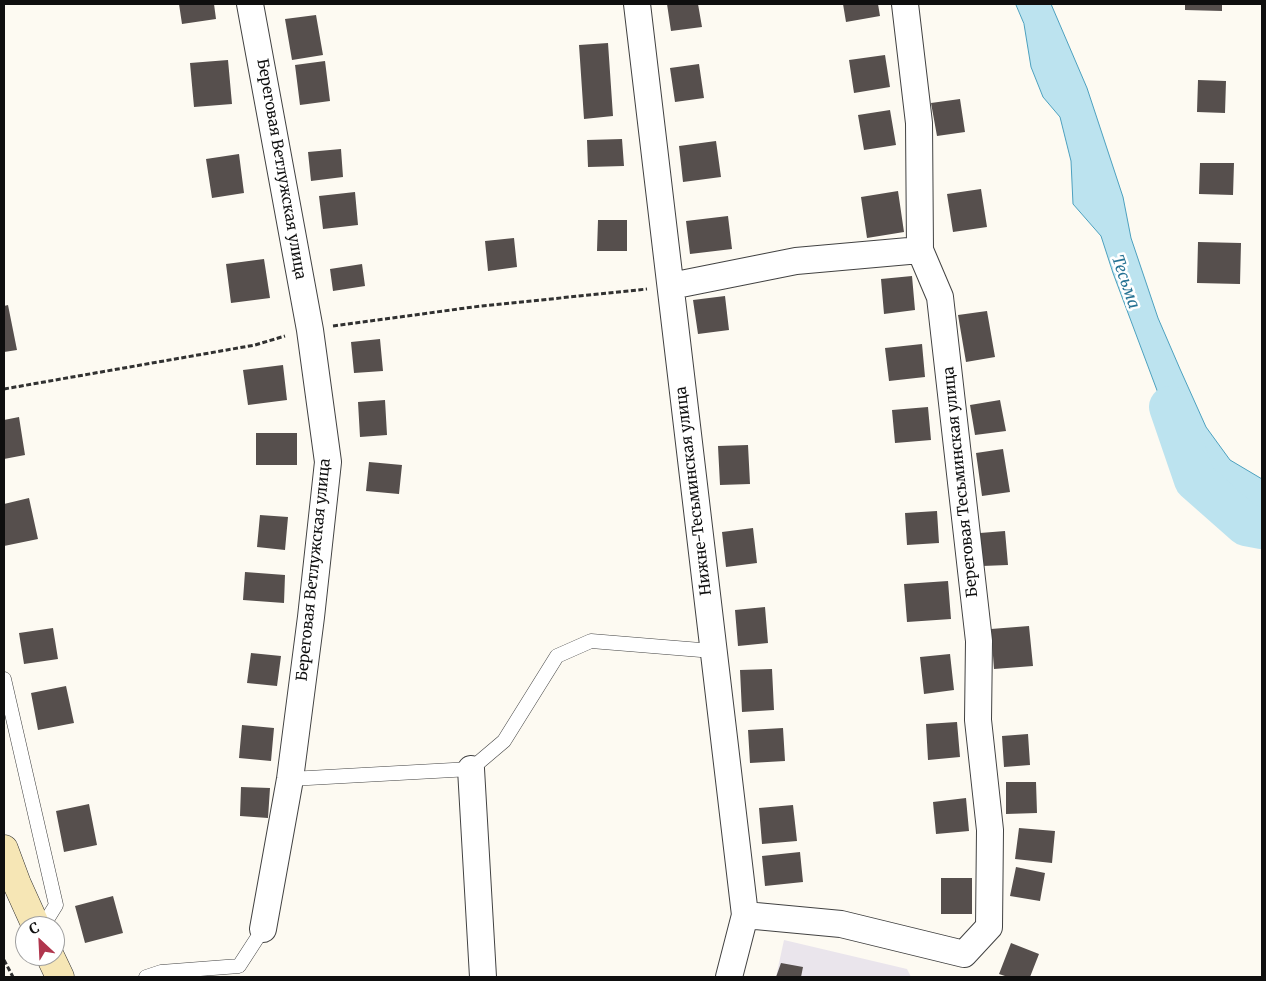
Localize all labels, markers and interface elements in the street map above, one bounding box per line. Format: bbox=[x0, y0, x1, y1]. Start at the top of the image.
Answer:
street label: Береговая Ветлужская улица bbox=[253, 57, 309, 281]
water label: Тесьма bbox=[1107, 253, 1143, 311]
street label: Береговая Тесьминская улица bbox=[940, 366, 982, 598]
street label: Нижне-Тесьминская улица bbox=[672, 386, 716, 596]
street label: Береговая Ветлужская улица bbox=[293, 458, 335, 682]
north arrow bbox=[15, 916, 65, 966]
text: С bbox=[26, 918, 42, 938]

